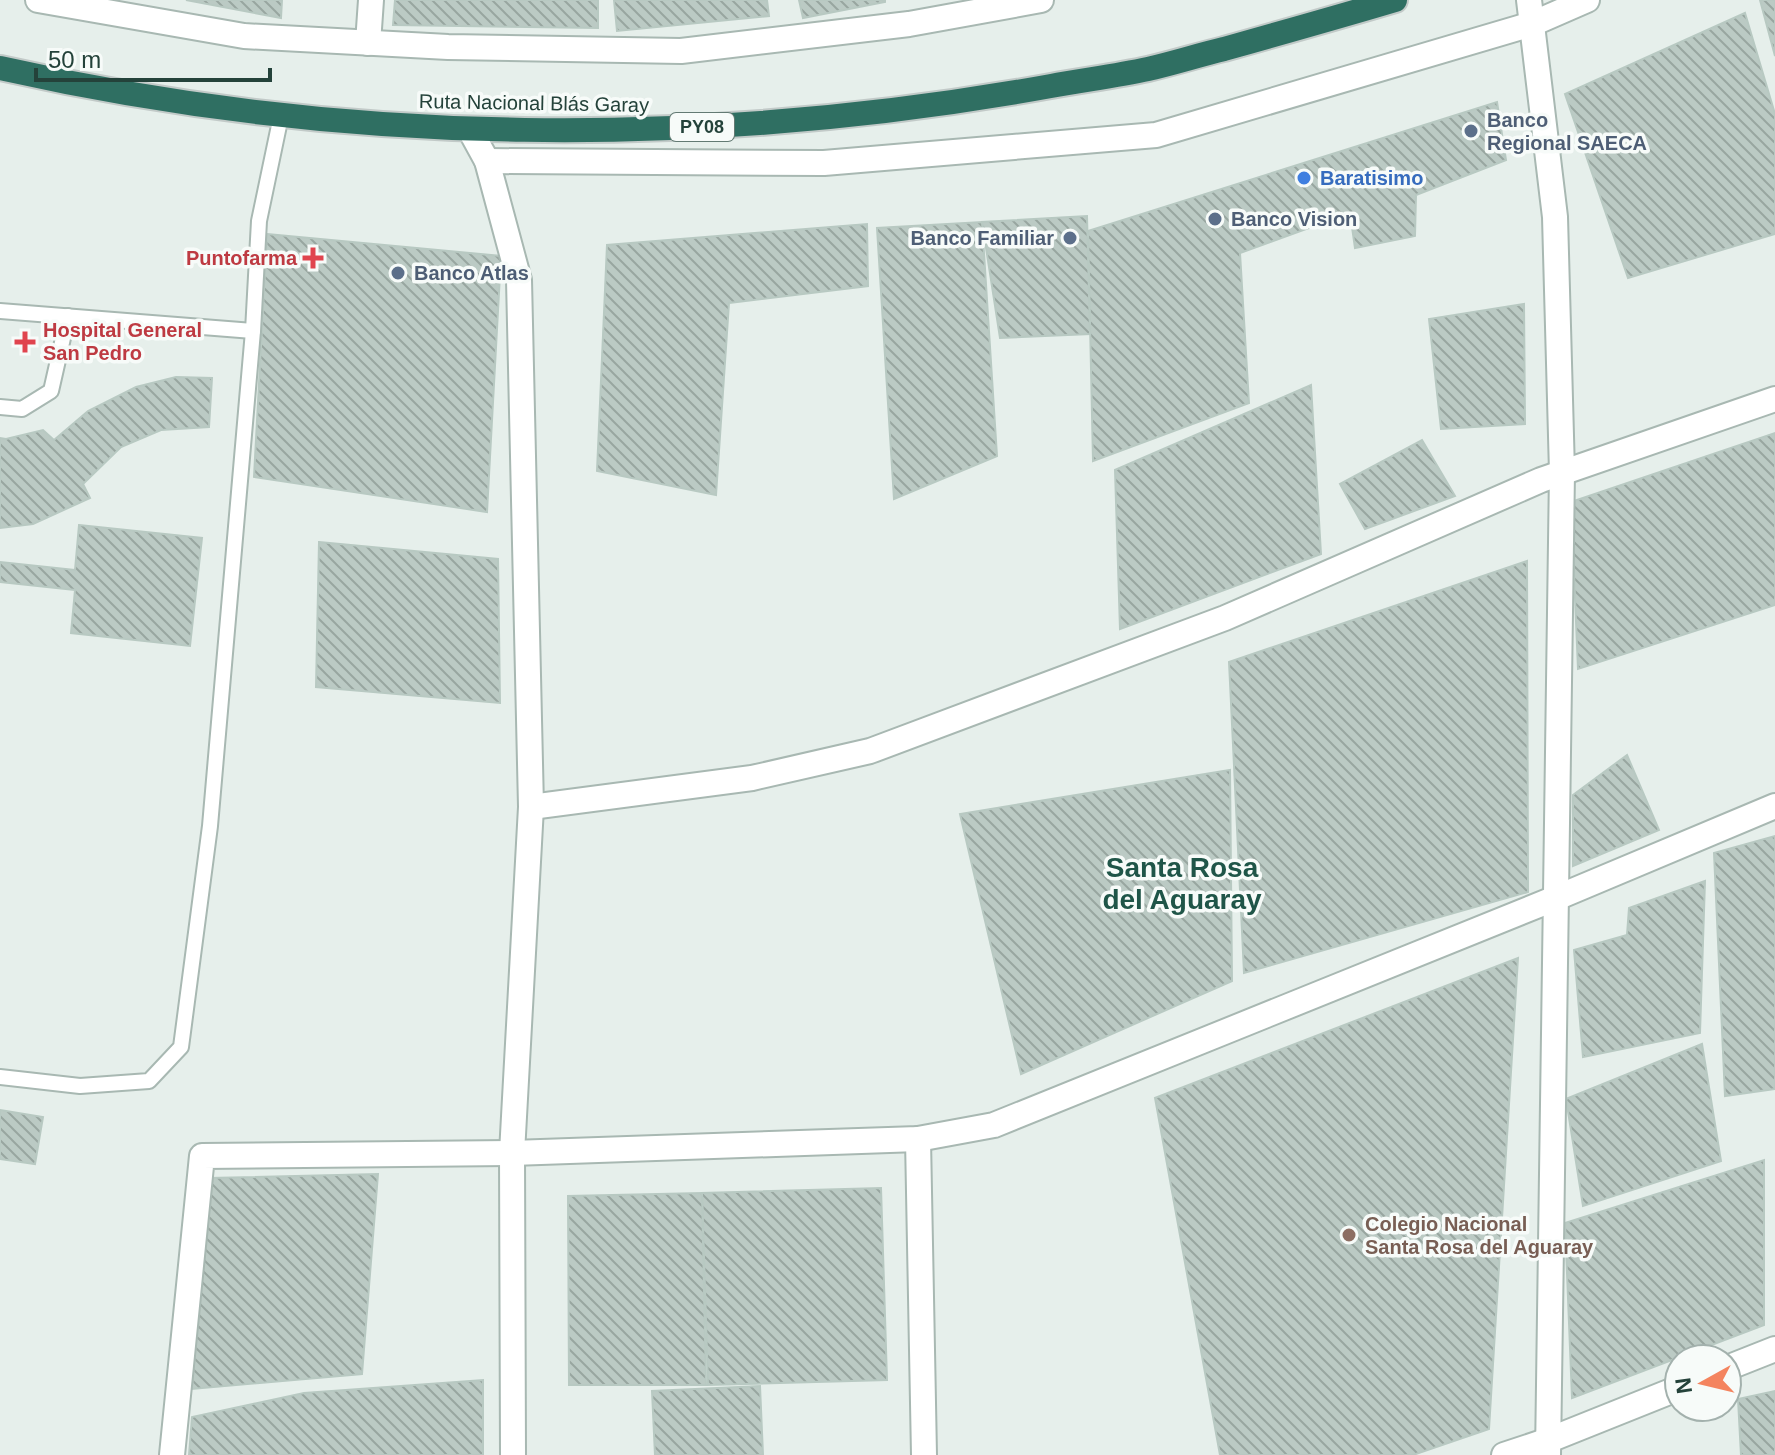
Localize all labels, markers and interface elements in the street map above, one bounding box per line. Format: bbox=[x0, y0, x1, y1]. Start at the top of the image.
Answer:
scale bar bbox=[36, 32, 270, 82]
text: 50 m bbox=[48, 46, 101, 73]
street label: Ruta Nacional Blás Garay bbox=[419, 90, 649, 116]
place label: Banco Regional SAECA bbox=[1487, 109, 1647, 154]
road number: PY08 bbox=[670, 113, 734, 141]
marker: Banco Regional SAECA bbox=[1462, 122, 1480, 140]
place label: Baratisimo bbox=[1320, 167, 1423, 189]
marker: Baratisimo bbox=[1295, 169, 1313, 187]
place label: Banco Vision bbox=[1231, 208, 1357, 230]
marker: Banco Vision bbox=[1206, 210, 1224, 228]
place label: Banco Familiar bbox=[911, 227, 1054, 249]
marker: Banco Familiar bbox=[1061, 229, 1079, 247]
place label: Puntofarma bbox=[186, 247, 298, 269]
marker: Puntofarma bbox=[304, 249, 322, 267]
place label: Banco Atlas bbox=[414, 262, 529, 284]
marker: Banco Atlas bbox=[389, 264, 407, 282]
place label: Hospital General San Pedro bbox=[43, 319, 202, 364]
marker: Hospital General San Pedro bbox=[14, 331, 36, 353]
district label: Santa Rosa del Aguaray bbox=[1102, 852, 1262, 915]
place label: Colegio Nacional Santa Rosa del Aguaray bbox=[1365, 1213, 1594, 1258]
marker: Colegio Nacional Santa Rosa del Aguaray bbox=[1340, 1226, 1358, 1244]
north arrow bbox=[1663, 1343, 1743, 1423]
text: N bbox=[1670, 1376, 1697, 1395]

